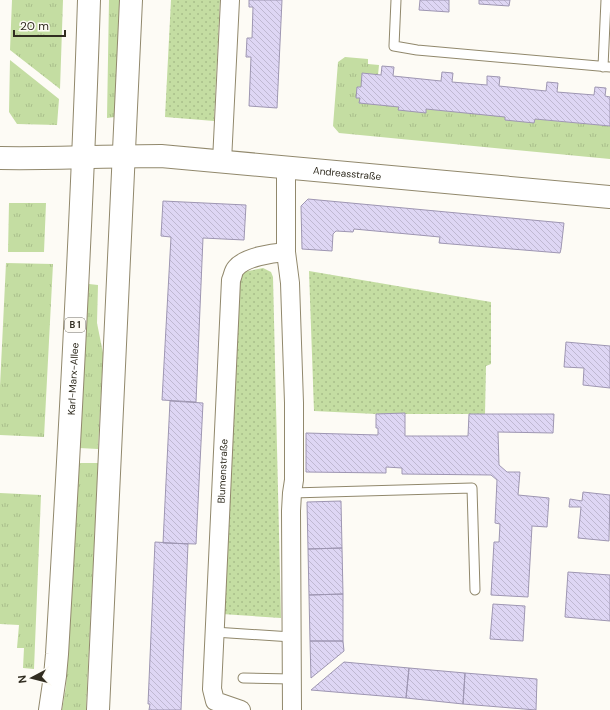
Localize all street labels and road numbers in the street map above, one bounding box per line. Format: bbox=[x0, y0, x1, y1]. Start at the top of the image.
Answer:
street label: Andreasstraße bbox=[313, 163, 382, 183]
road number: B 1 bbox=[65, 318, 85, 332]
street label: Karl-Marx-Allee bbox=[64, 342, 81, 415]
street label: Blumenstraße bbox=[214, 438, 230, 504]

